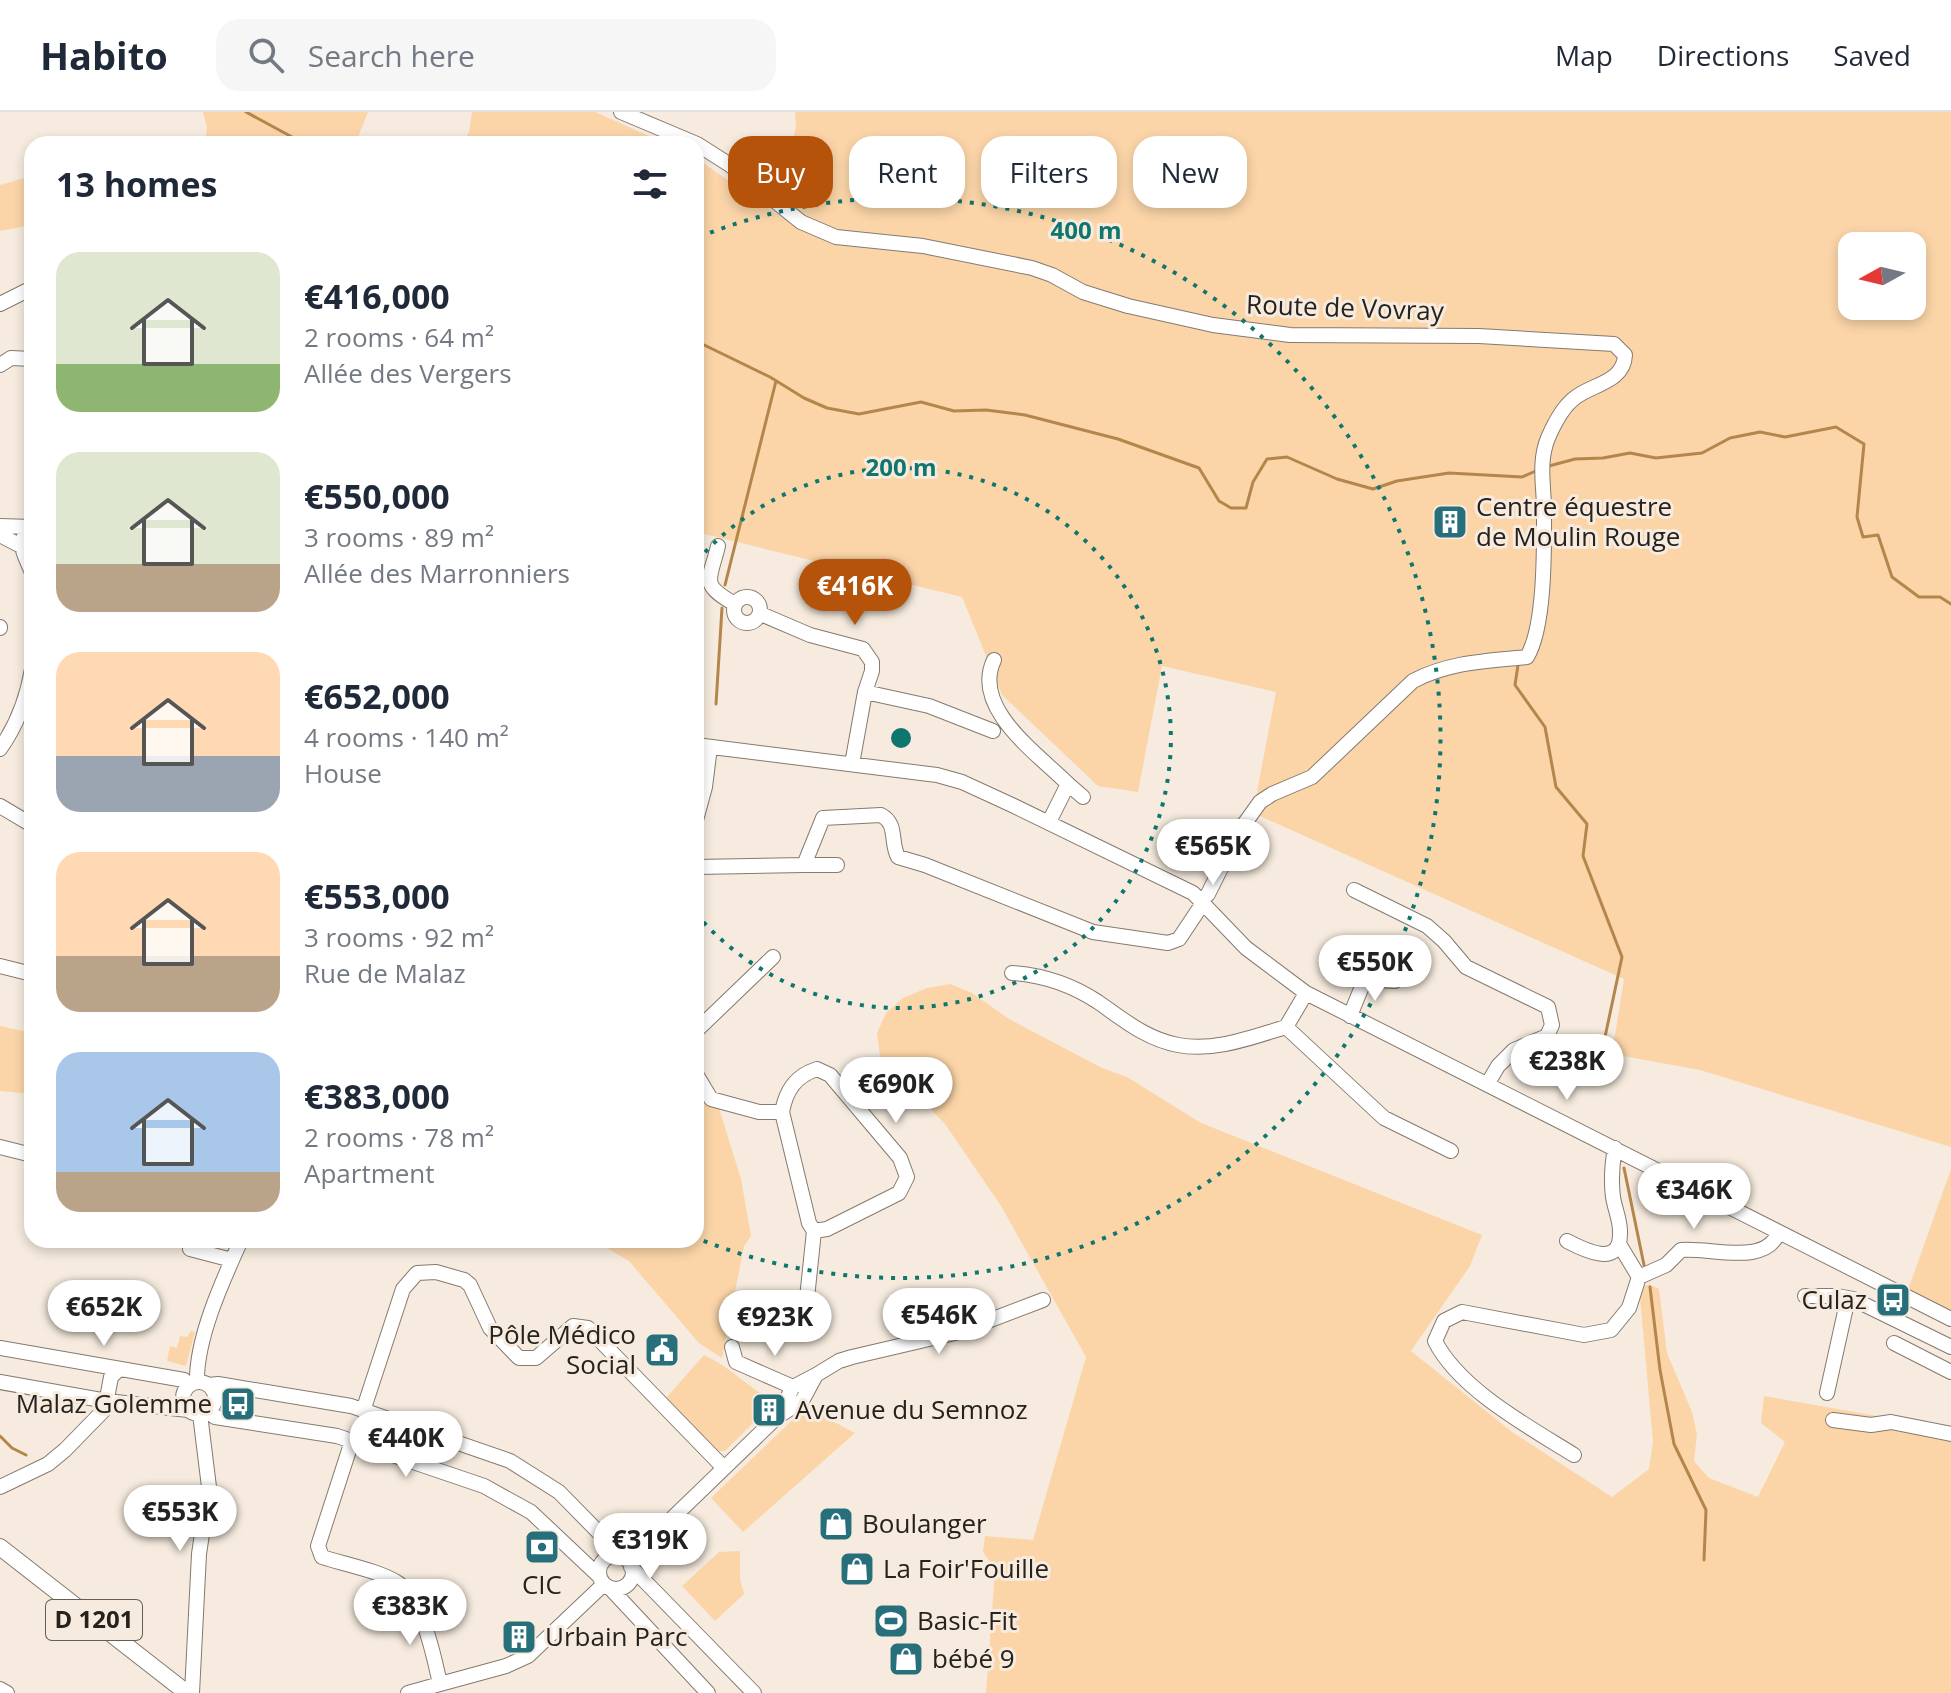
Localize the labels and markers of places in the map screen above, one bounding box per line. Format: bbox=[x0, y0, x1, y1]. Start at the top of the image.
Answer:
place label: Centre équestre de Moulin Rouge bbox=[1476, 488, 1680, 554]
building icon: Centre équestre de Moulin Rouge bbox=[1431, 503, 1469, 541]
pin: €416K bbox=[799, 559, 911, 627]
centre of rings bbox=[887, 724, 915, 752]
pin: €565K bbox=[1157, 819, 1269, 887]
pin: €550K bbox=[1319, 935, 1431, 1003]
pin: €238K bbox=[1511, 1034, 1623, 1102]
pin: €690K bbox=[840, 1057, 952, 1125]
pin: €346K bbox=[1638, 1163, 1750, 1231]
pin: €652K bbox=[48, 1280, 160, 1348]
place label: Culaz bbox=[1801, 1281, 1867, 1317]
bus stop icon: Culaz bbox=[1874, 1281, 1912, 1319]
pin: €546K bbox=[883, 1288, 995, 1356]
pin: €923K bbox=[719, 1290, 831, 1358]
place label: Pôle Médico Social bbox=[488, 1316, 636, 1382]
public building icon: Pôle Médico Social bbox=[643, 1331, 681, 1369]
place label: Malaz Golemme bbox=[16, 1385, 212, 1421]
bus stop icon: Malaz Golemme bbox=[219, 1385, 257, 1423]
building icon: Avenue du Semnoz bbox=[750, 1391, 788, 1429]
place label: Avenue du Semnoz bbox=[795, 1391, 1028, 1427]
pin: €440K bbox=[350, 1411, 462, 1479]
pin: €553K bbox=[124, 1485, 236, 1553]
shop icon: Boulanger bbox=[817, 1505, 855, 1543]
place label: Boulanger bbox=[862, 1505, 987, 1541]
pin: €319K bbox=[594, 1513, 706, 1581]
bank icon: CIC bbox=[523, 1528, 561, 1566]
shop icon: La Foir'Fouille bbox=[838, 1550, 876, 1588]
place label: La Foir'Fouille bbox=[883, 1550, 1049, 1586]
place label: CIC bbox=[522, 1566, 562, 1602]
pin: €383K bbox=[354, 1579, 466, 1647]
sports icon: Basic-Fit bbox=[872, 1602, 910, 1640]
place label: Basic-Fit bbox=[917, 1602, 1017, 1638]
building icon: Urbain Parc bbox=[500, 1618, 538, 1656]
place label: Urbain Parc bbox=[545, 1618, 687, 1654]
shop icon: bébé 9 bbox=[887, 1640, 925, 1678]
place label: bébé 9 bbox=[932, 1640, 1015, 1676]

